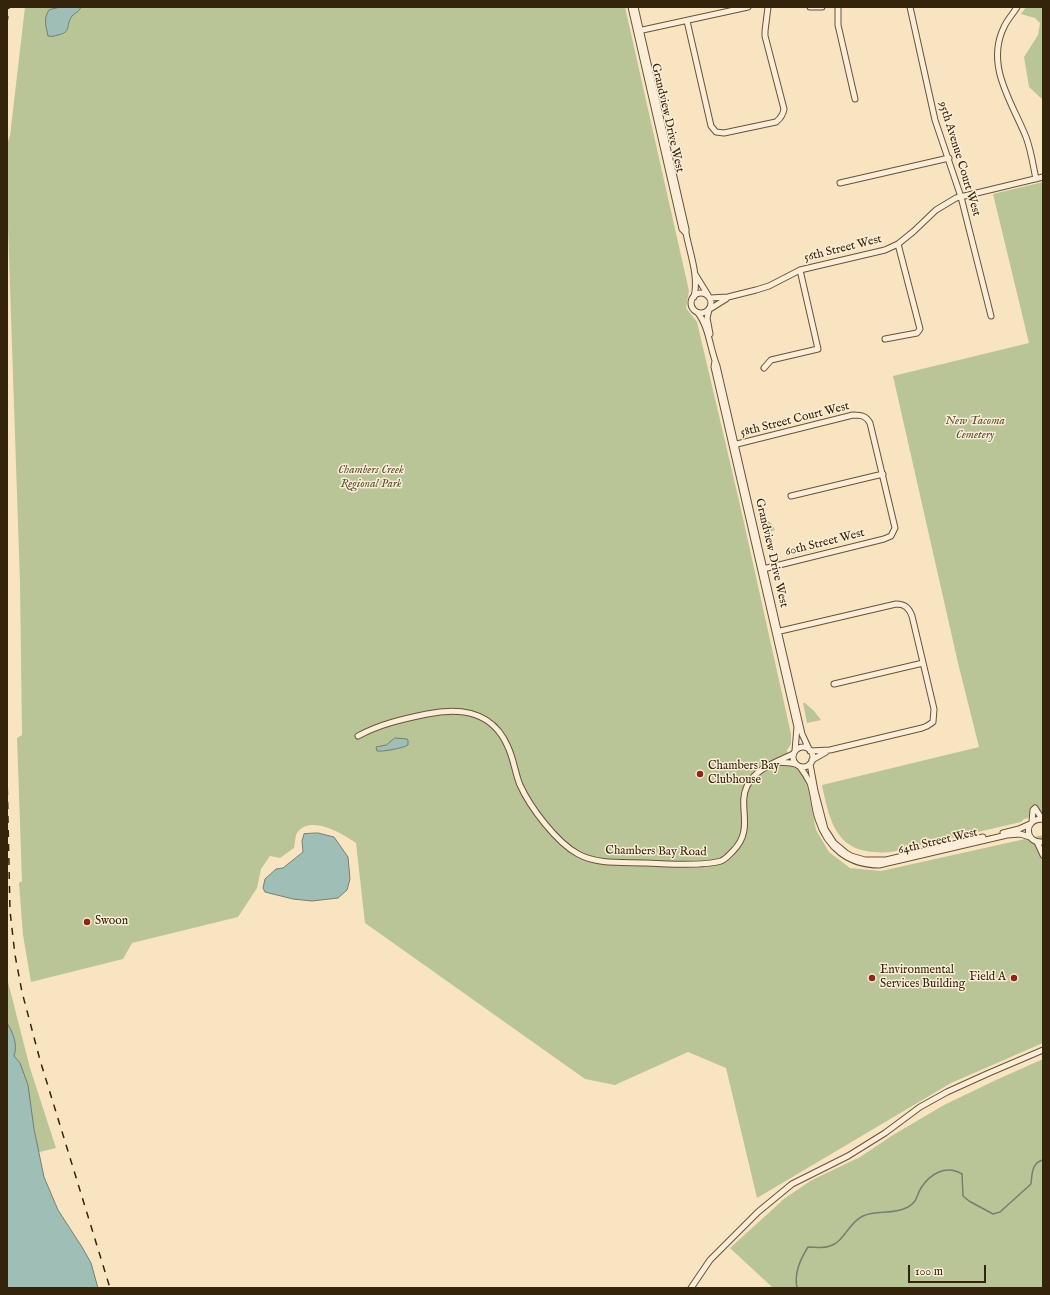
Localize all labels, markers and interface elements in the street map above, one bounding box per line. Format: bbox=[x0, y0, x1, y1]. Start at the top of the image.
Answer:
street label: Grandview Drive West bbox=[647, 62, 687, 174]
street label: 95th Avenue Court West bbox=[935, 100, 983, 218]
street label: 56th Street West bbox=[803, 232, 883, 266]
street label: 58th Street Court West bbox=[739, 400, 851, 440]
park label: New Tacoma Cemetery bbox=[945, 415, 1005, 443]
park label: Chambers Creek Regional Park bbox=[338, 464, 404, 492]
street label: Grandview Drive West bbox=[751, 497, 791, 609]
street label: 60th Street West bbox=[784, 526, 866, 560]
place label: Chambers Bay Clubhouse bbox=[708, 760, 779, 788]
marker: Chambers Bay Clubhouse bbox=[695, 769, 705, 779]
street label: 64th Street West bbox=[897, 826, 979, 858]
street label: Chambers Bay Road bbox=[605, 844, 707, 860]
place label: Swoon bbox=[95, 915, 128, 929]
marker: Swoon bbox=[82, 917, 92, 927]
place label: Environmental Services Building bbox=[880, 964, 965, 992]
place label: Field A bbox=[969, 971, 1006, 985]
marker: Environmental Services Building bbox=[867, 973, 877, 983]
marker: Field A bbox=[1009, 973, 1019, 983]
scale bar bbox=[910, 1257, 988, 1283]
text: 100 m bbox=[915, 1264, 943, 1279]

